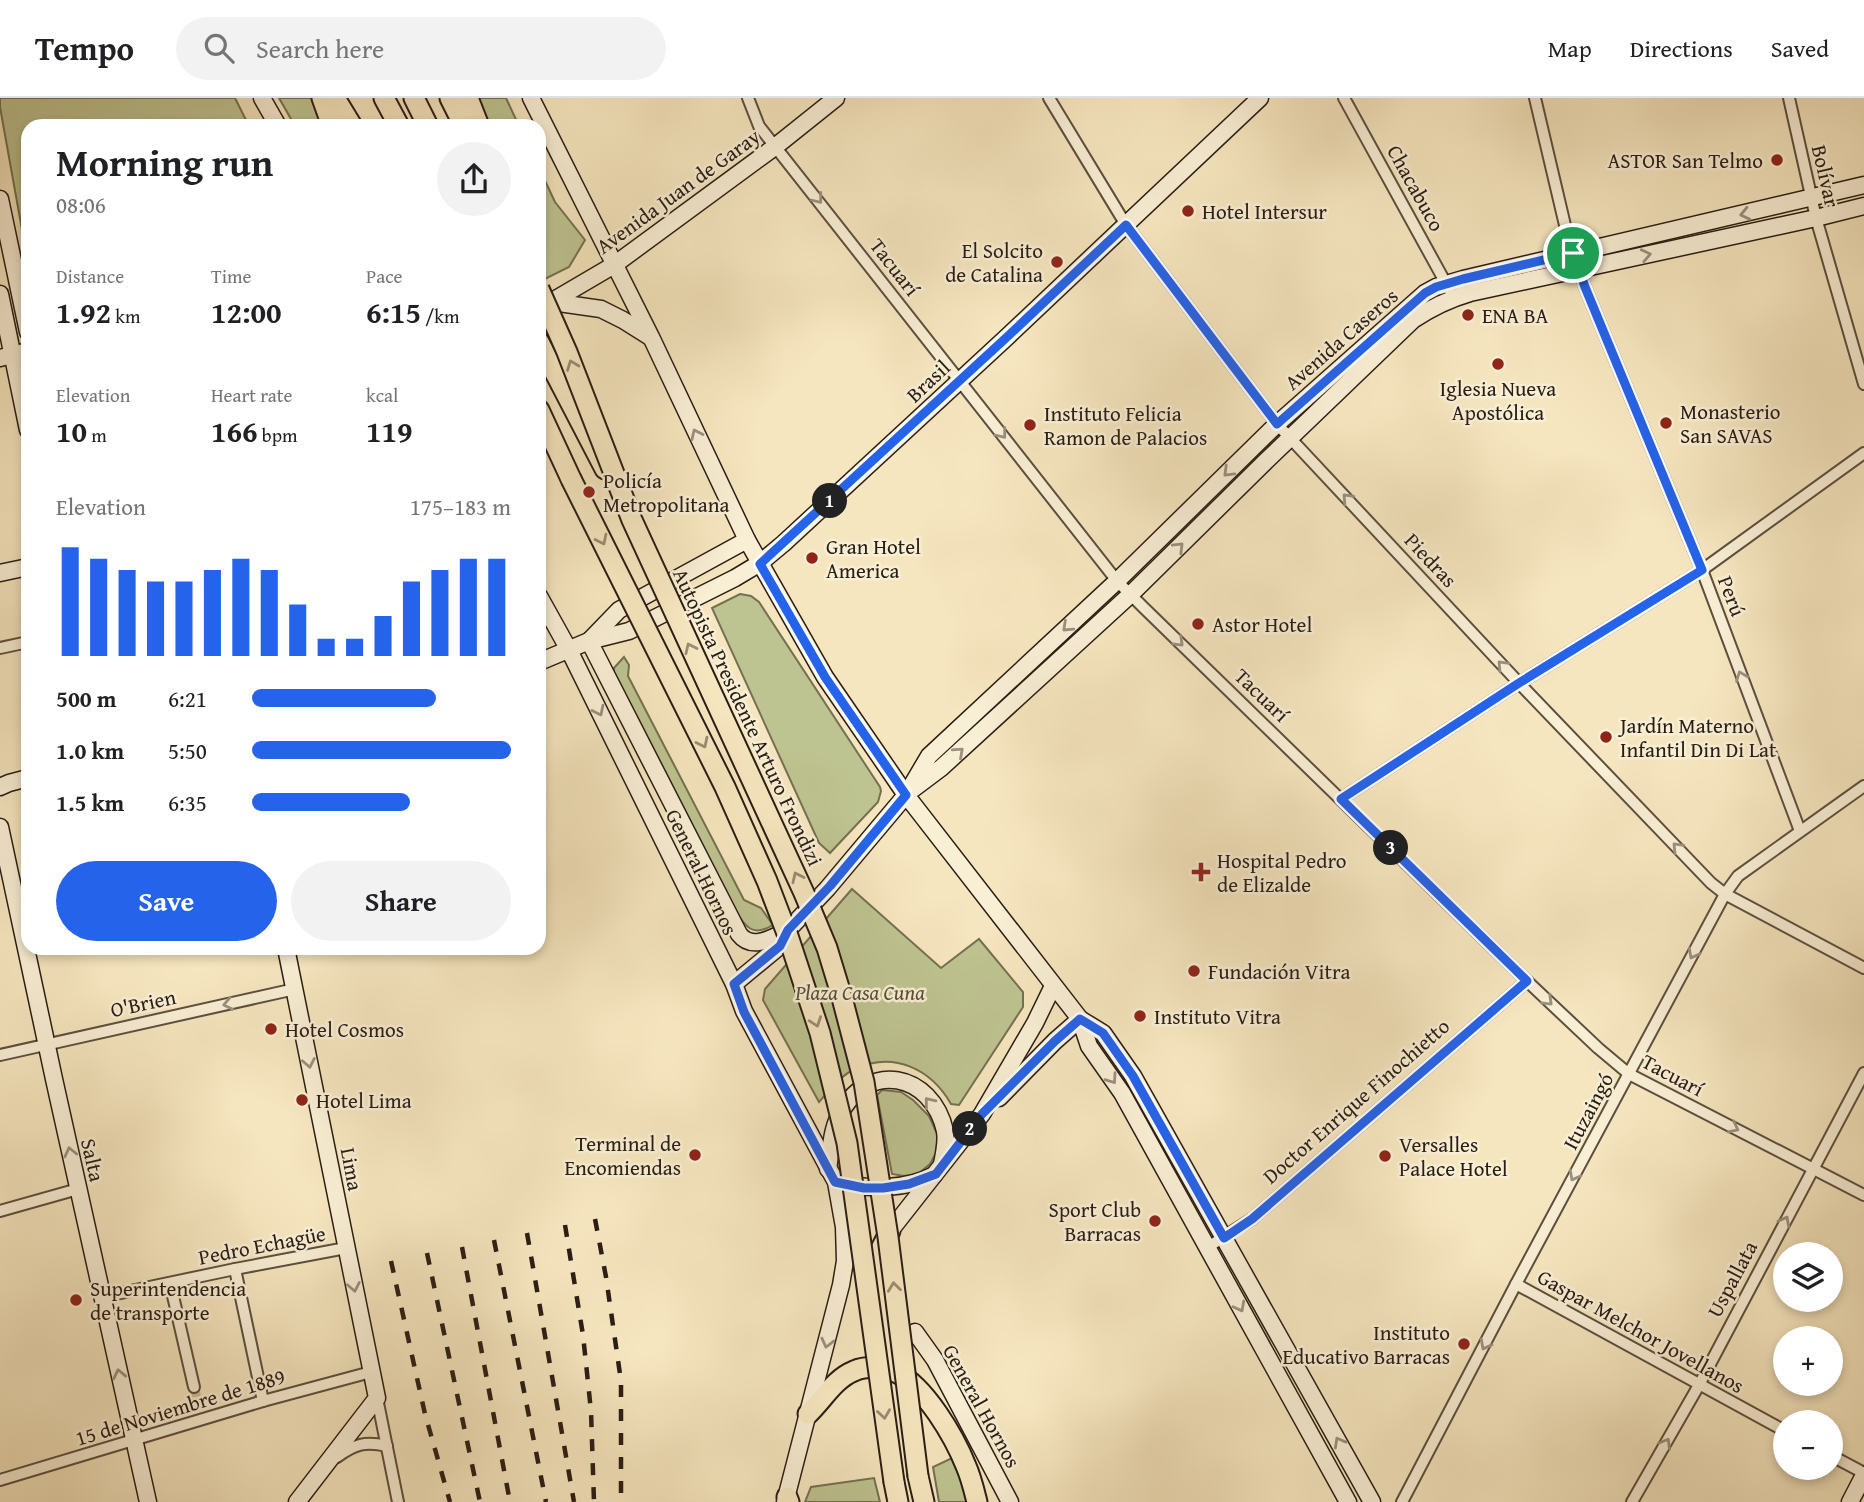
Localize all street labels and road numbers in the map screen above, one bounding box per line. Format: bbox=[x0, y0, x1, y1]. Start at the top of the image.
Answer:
street label: Avenida Juan de Garay bbox=[590, 121, 767, 261]
street label: Chacabuco bbox=[1380, 139, 1452, 237]
street label: Bolívar bbox=[1804, 142, 1848, 211]
street label: Tacuarí bbox=[862, 231, 928, 303]
street label: Avenida Caseros bbox=[1277, 281, 1405, 397]
street label: Brasil bbox=[899, 352, 957, 410]
street label: Piedras bbox=[1398, 526, 1464, 594]
street label: Autopista Presidente Arturo Frondizi bbox=[665, 563, 831, 871]
street label: Perú bbox=[1710, 571, 1754, 621]
street label: Tacuarí bbox=[1227, 661, 1297, 730]
street label: General Hornos bbox=[658, 804, 746, 940]
street label: O'Brien bbox=[107, 981, 179, 1025]
street label: Doctor Enrique Finochietto bbox=[1256, 1011, 1456, 1191]
street label: Tacuarí bbox=[1637, 1046, 1710, 1105]
street label: Ituzaingó bbox=[1555, 1067, 1621, 1155]
street label: Salta bbox=[73, 1135, 113, 1185]
street label: Lima bbox=[333, 1145, 371, 1193]
street label: Pedro Echagüe bbox=[196, 1217, 328, 1273]
street label: Uspallata bbox=[1699, 1235, 1765, 1323]
street label: Gaspar Melchor Jovellanos bbox=[1532, 1261, 1750, 1401]
street label: General Hornos bbox=[935, 1339, 1029, 1473]
street label: 15 de Noviembre de 1889 bbox=[71, 1360, 289, 1454]

